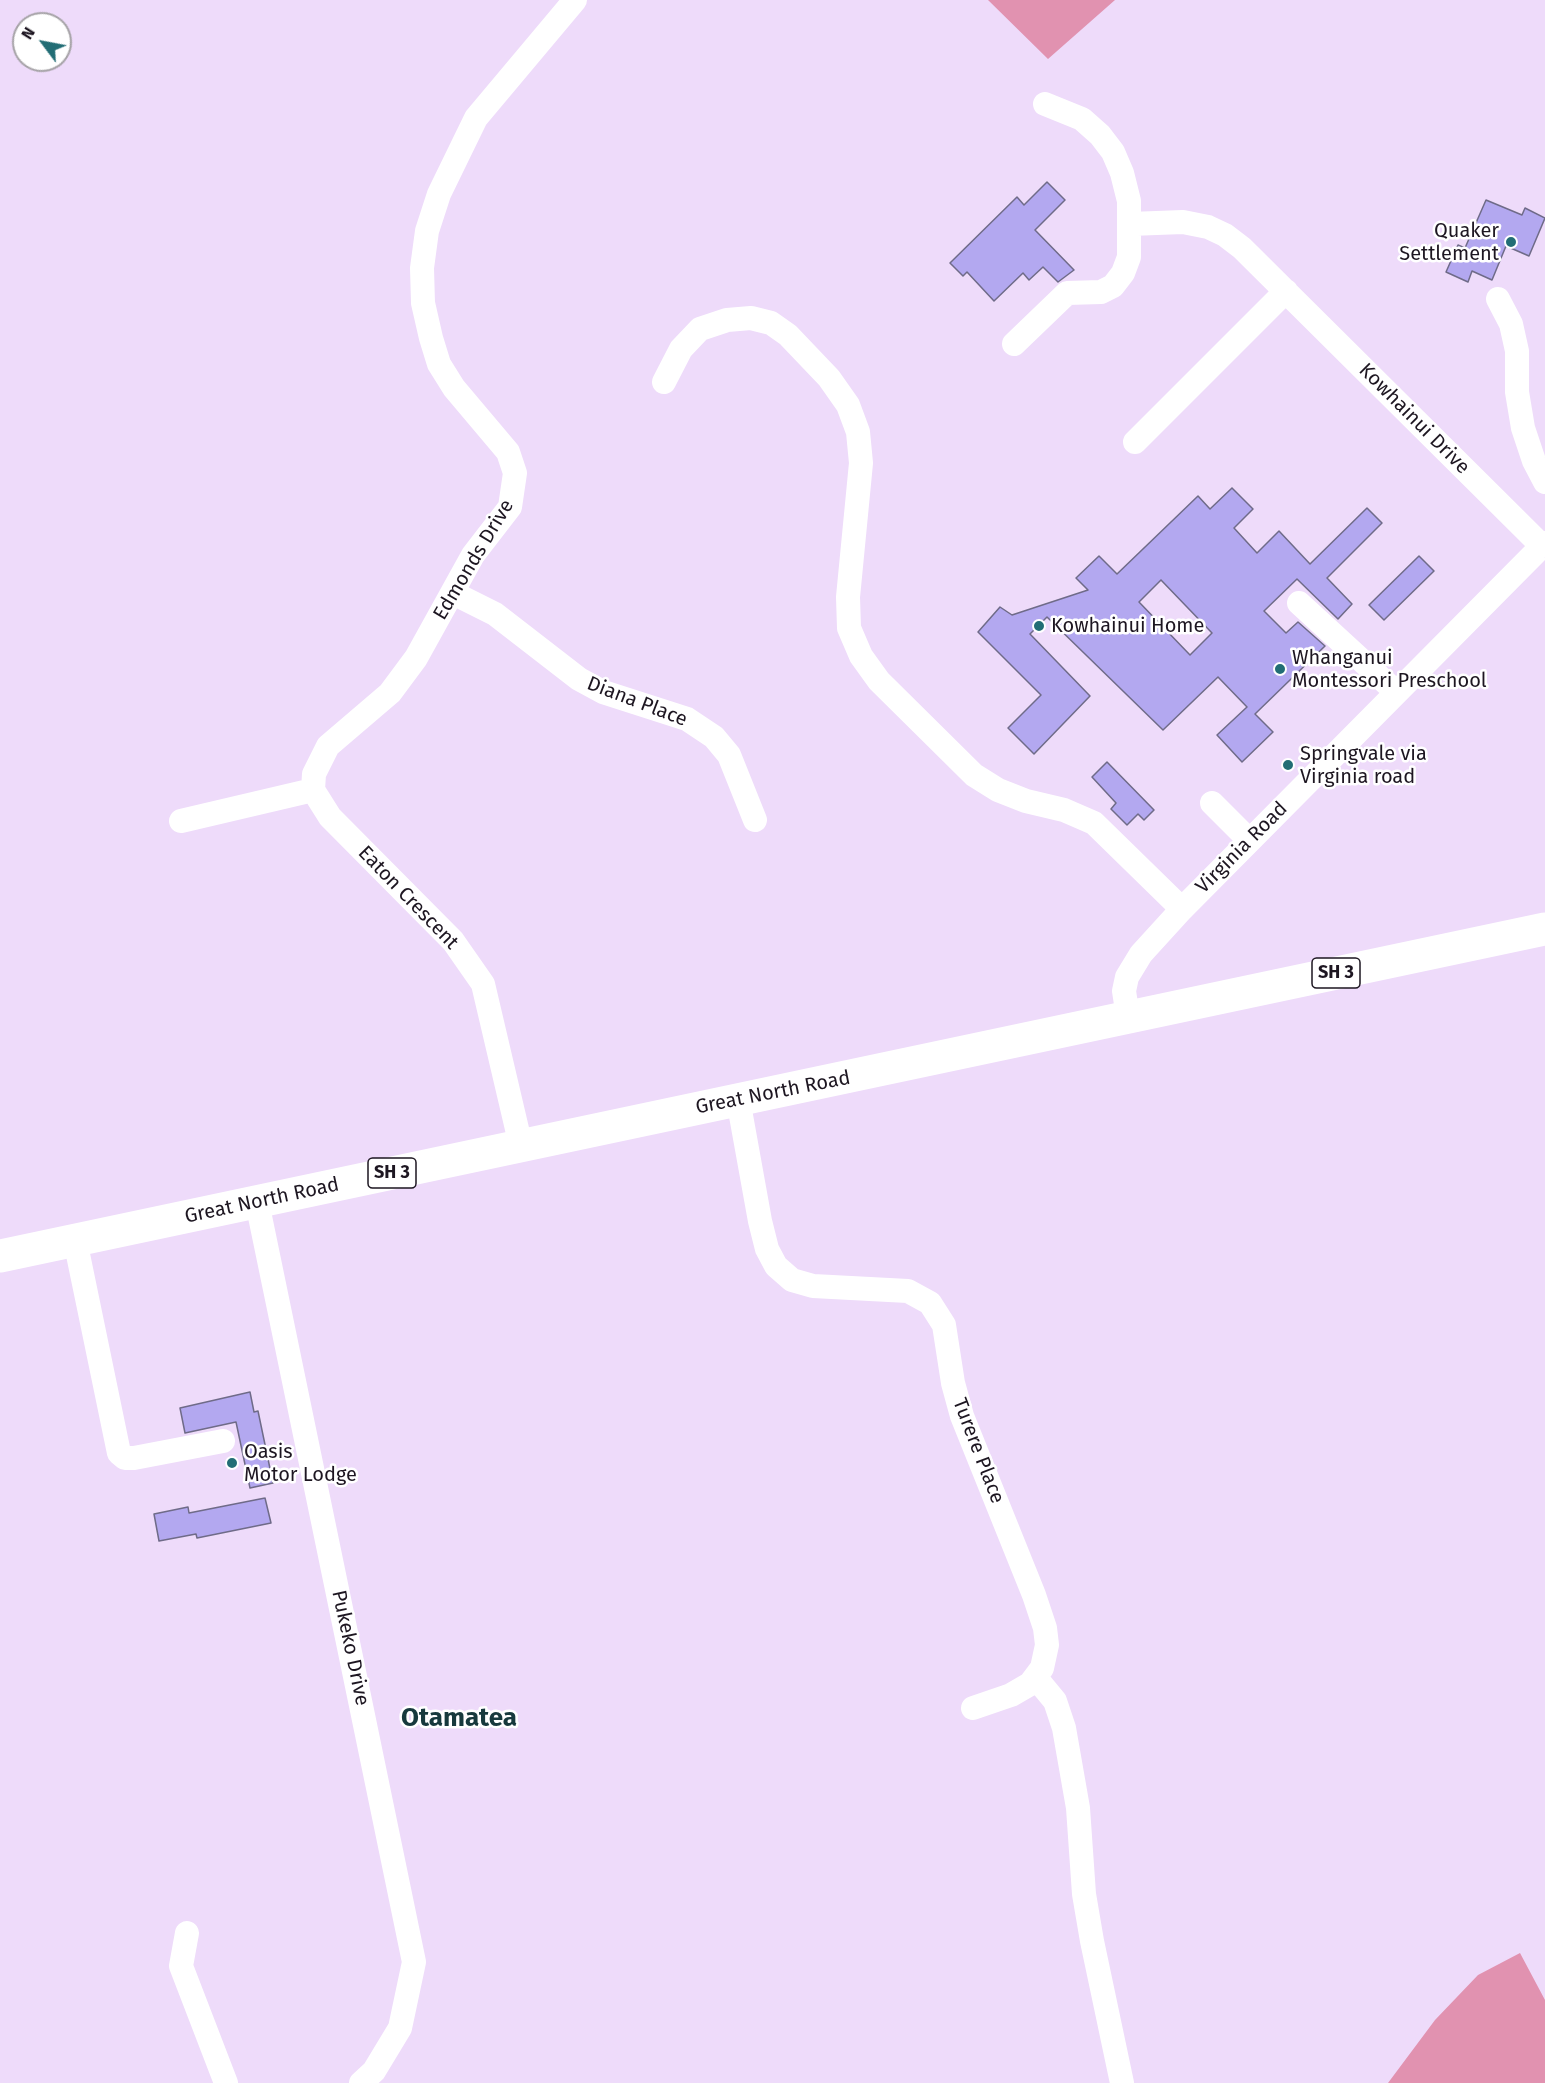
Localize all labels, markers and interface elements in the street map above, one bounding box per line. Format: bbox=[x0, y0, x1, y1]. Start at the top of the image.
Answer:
north arrow bbox=[12, 12, 72, 72]
text: N bbox=[17, 24, 39, 43]
place label: Quaker Settlement bbox=[1399, 219, 1499, 266]
marker: Quaker Settlement bbox=[1504, 235, 1518, 249]
street label: Kowhainui Drive bbox=[1354, 359, 1474, 479]
street label: Edmonds Drive bbox=[429, 495, 519, 625]
place label: Kowhainui Home bbox=[1051, 614, 1204, 638]
marker: Kowhainui Home bbox=[1032, 619, 1046, 633]
place label: Whanganui Montessori Preschool bbox=[1292, 646, 1487, 693]
marker: Whanganui Montessori Preschool bbox=[1273, 662, 1287, 676]
street label: Diana Place bbox=[583, 672, 691, 732]
place label: Springvale via Virginia road bbox=[1300, 742, 1427, 789]
marker: Springvale via Virginia road bbox=[1281, 758, 1295, 772]
street label: Virginia Road bbox=[1191, 797, 1293, 899]
street label: Eaton Crescent bbox=[353, 841, 463, 955]
road number: SH 3 bbox=[1312, 958, 1360, 988]
street label: Great North Road bbox=[694, 1066, 852, 1120]
road number: SH 3 bbox=[368, 1158, 416, 1188]
street label: Great North Road bbox=[183, 1173, 341, 1229]
street label: Turere Place bbox=[947, 1395, 1009, 1507]
place label: Oasis Motor Lodge bbox=[244, 1440, 357, 1487]
marker: Oasis Motor Lodge bbox=[225, 1456, 239, 1470]
street label: Pukeko Drive bbox=[326, 1588, 374, 1708]
district label: Otamatea bbox=[401, 1703, 517, 1735]

